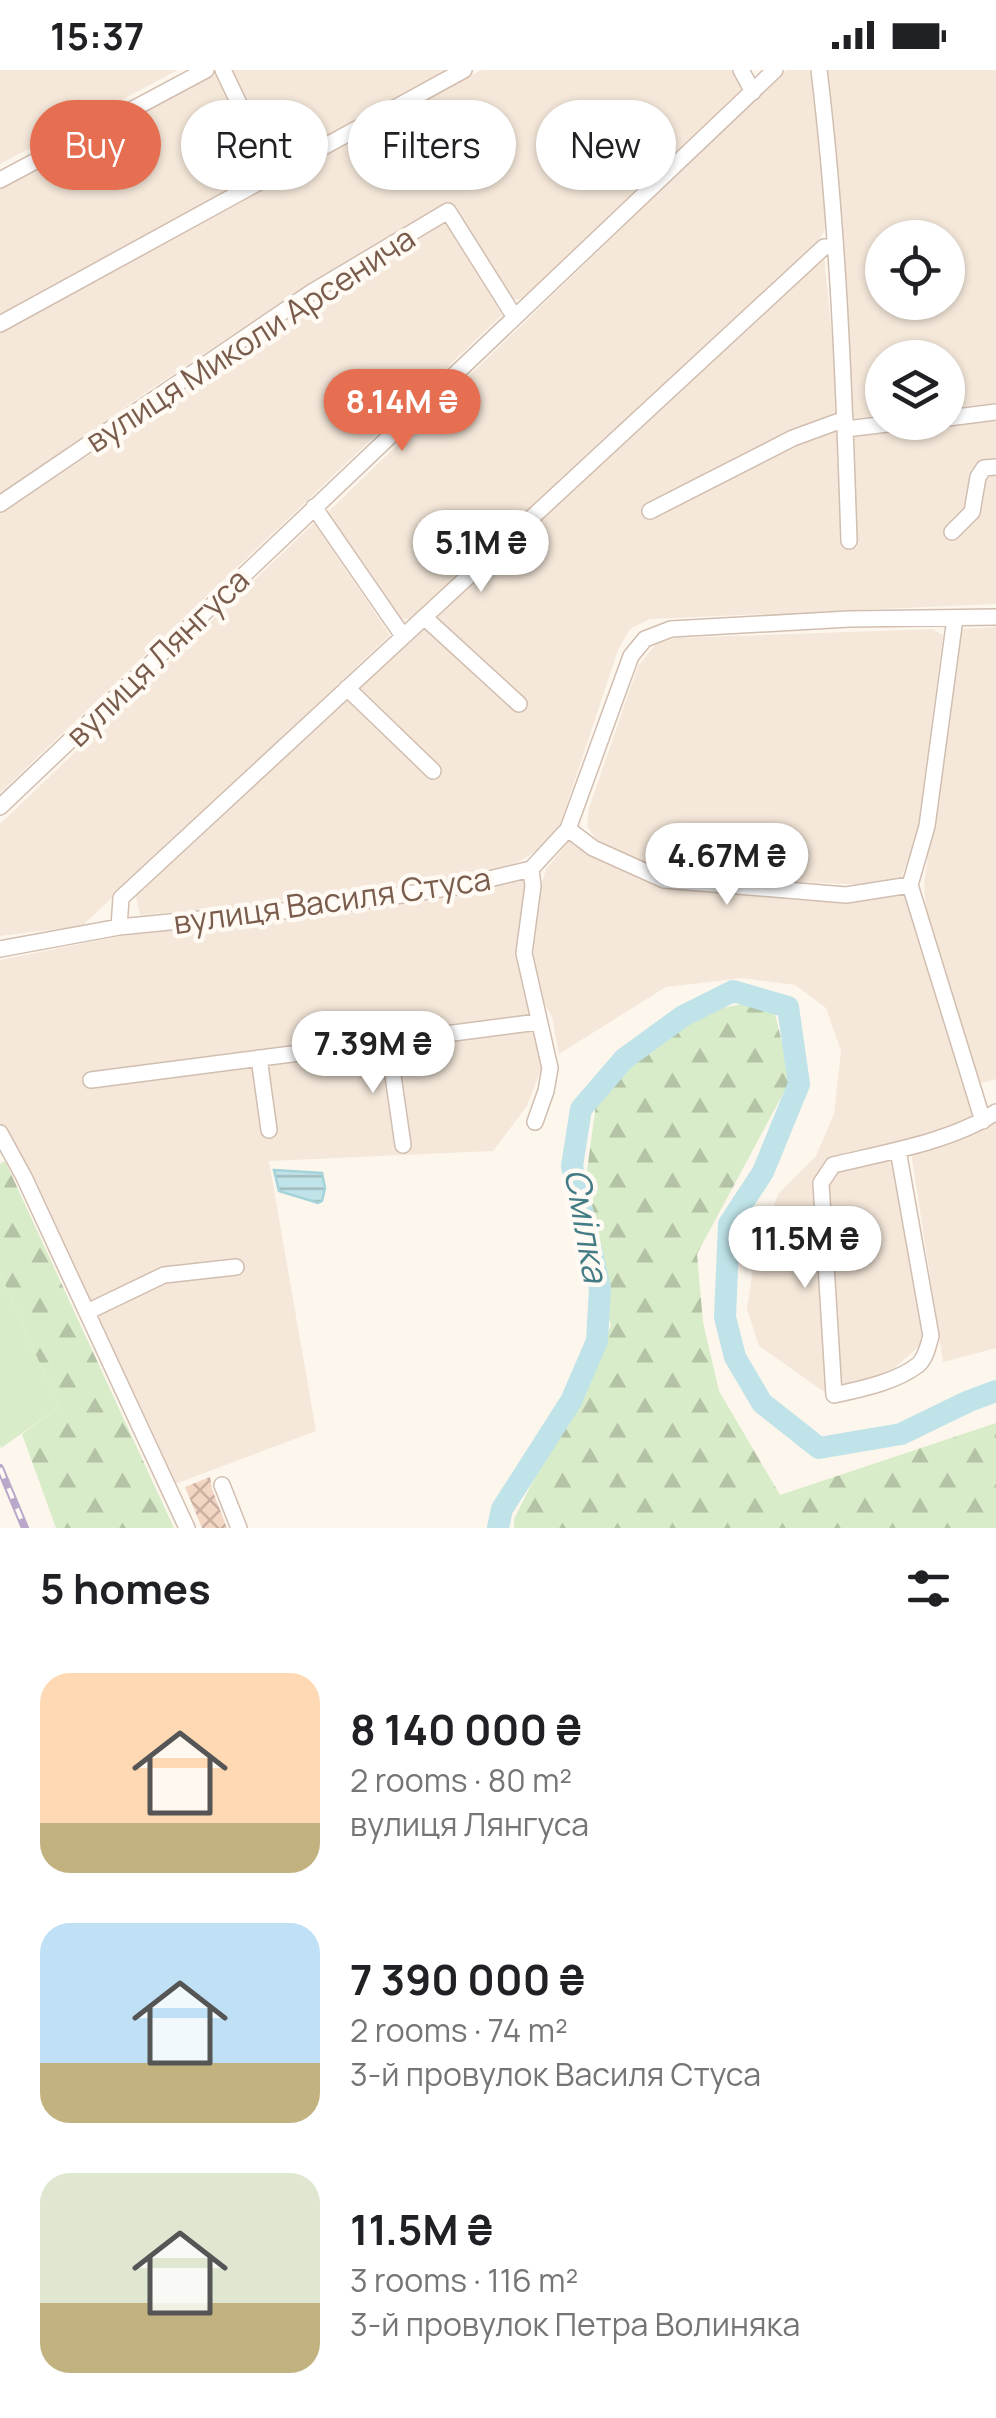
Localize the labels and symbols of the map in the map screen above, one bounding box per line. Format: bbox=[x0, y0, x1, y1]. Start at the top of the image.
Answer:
street label: вулиця Миколи Арсенича bbox=[77, 216, 423, 462]
pin: 8.14M ₴ bbox=[310, 369, 494, 454]
pin: 5.1M ₴ bbox=[400, 510, 562, 595]
street label: вулиця Лянгуса bbox=[56, 558, 258, 756]
pin: 4.67M ₴ bbox=[635, 823, 819, 908]
street label: вулиця Василя Стуса bbox=[170, 856, 494, 944]
pin: 7.39M ₴ bbox=[281, 1011, 465, 1096]
water label: Смілка bbox=[553, 1165, 621, 1287]
pin: 11.5M ₴ bbox=[713, 1206, 897, 1291]

